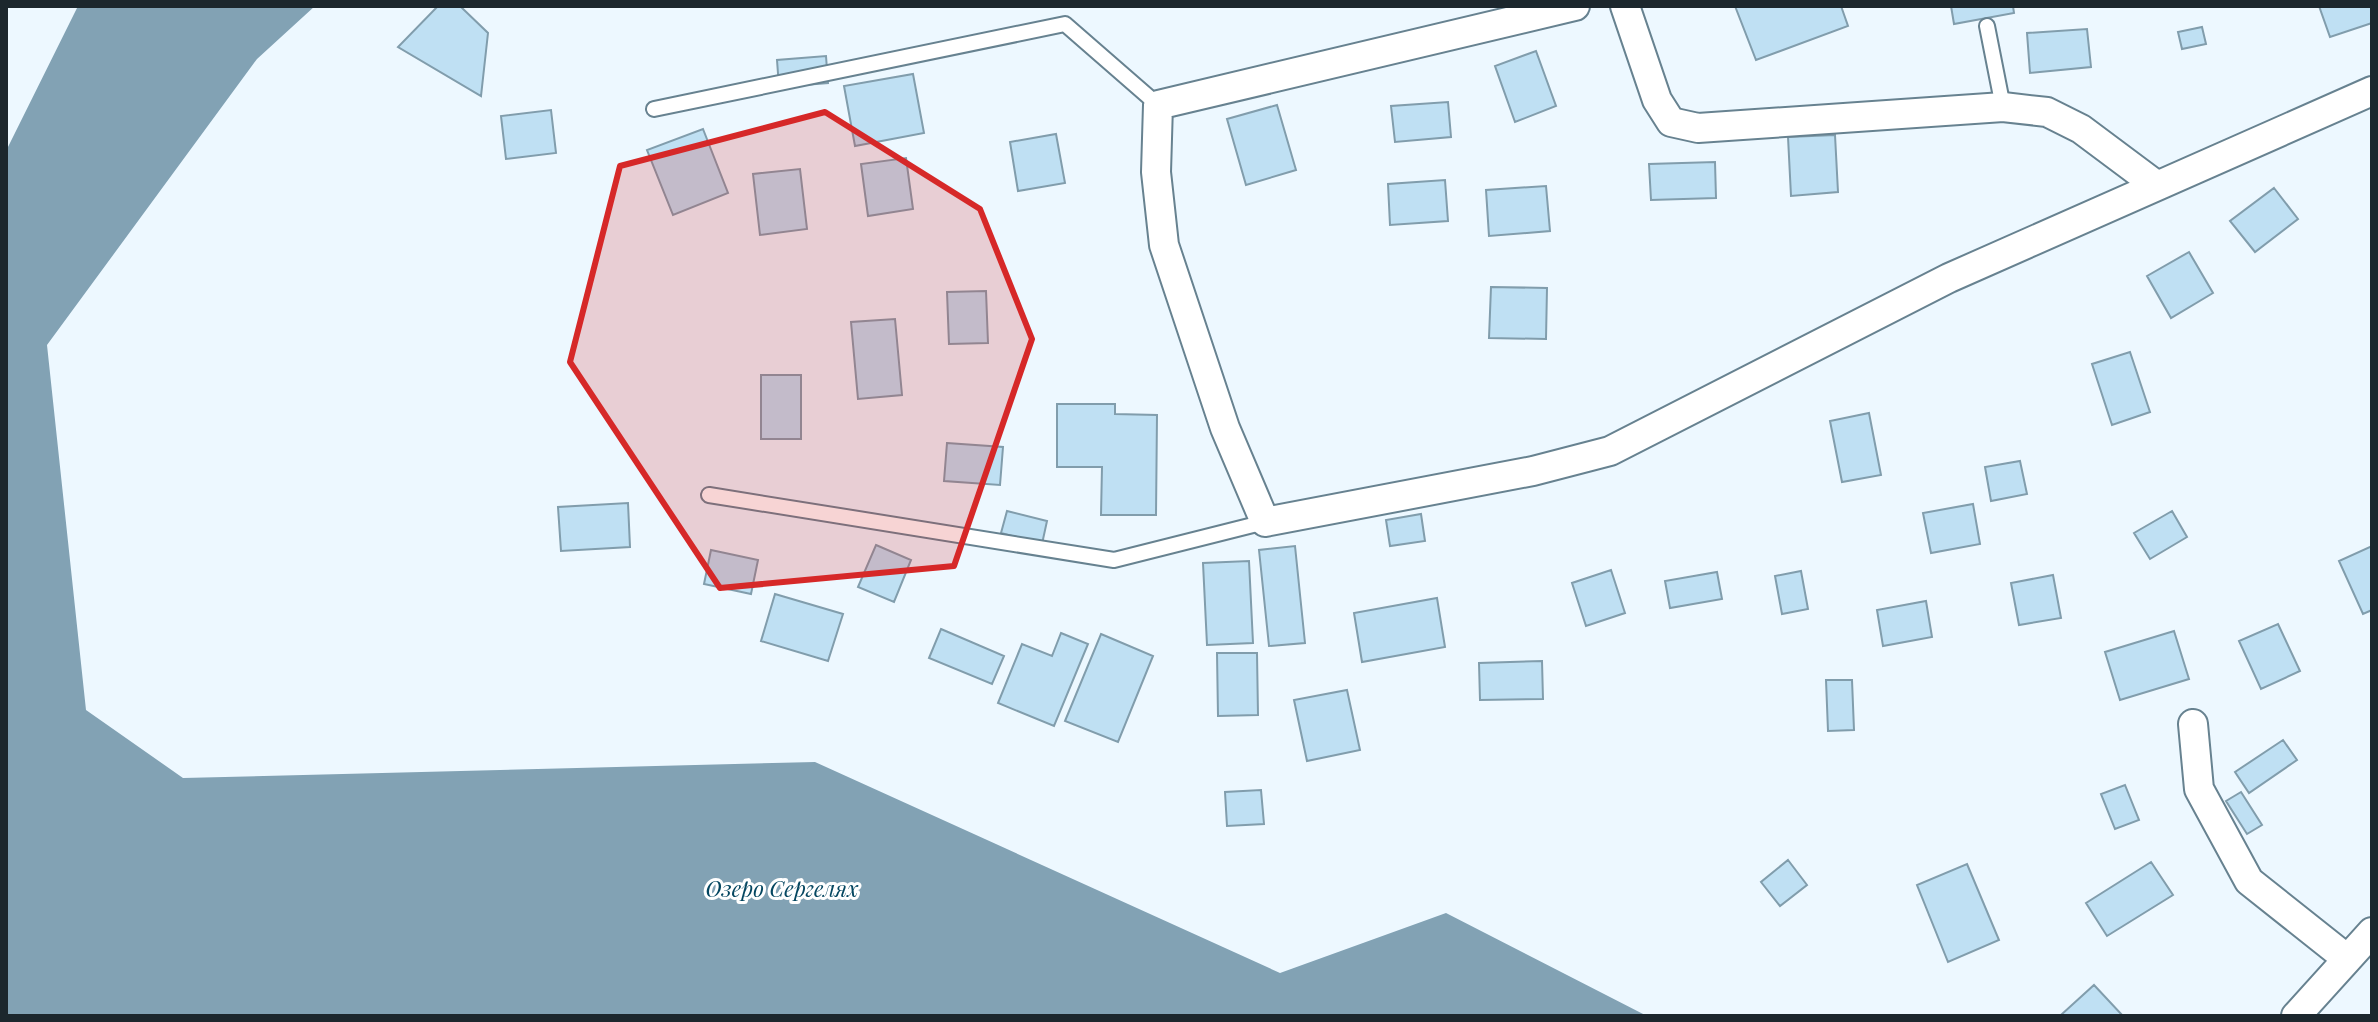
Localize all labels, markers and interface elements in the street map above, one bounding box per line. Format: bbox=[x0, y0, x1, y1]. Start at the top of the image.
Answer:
water label: Озеро Сергелях bbox=[705, 873, 859, 903]

